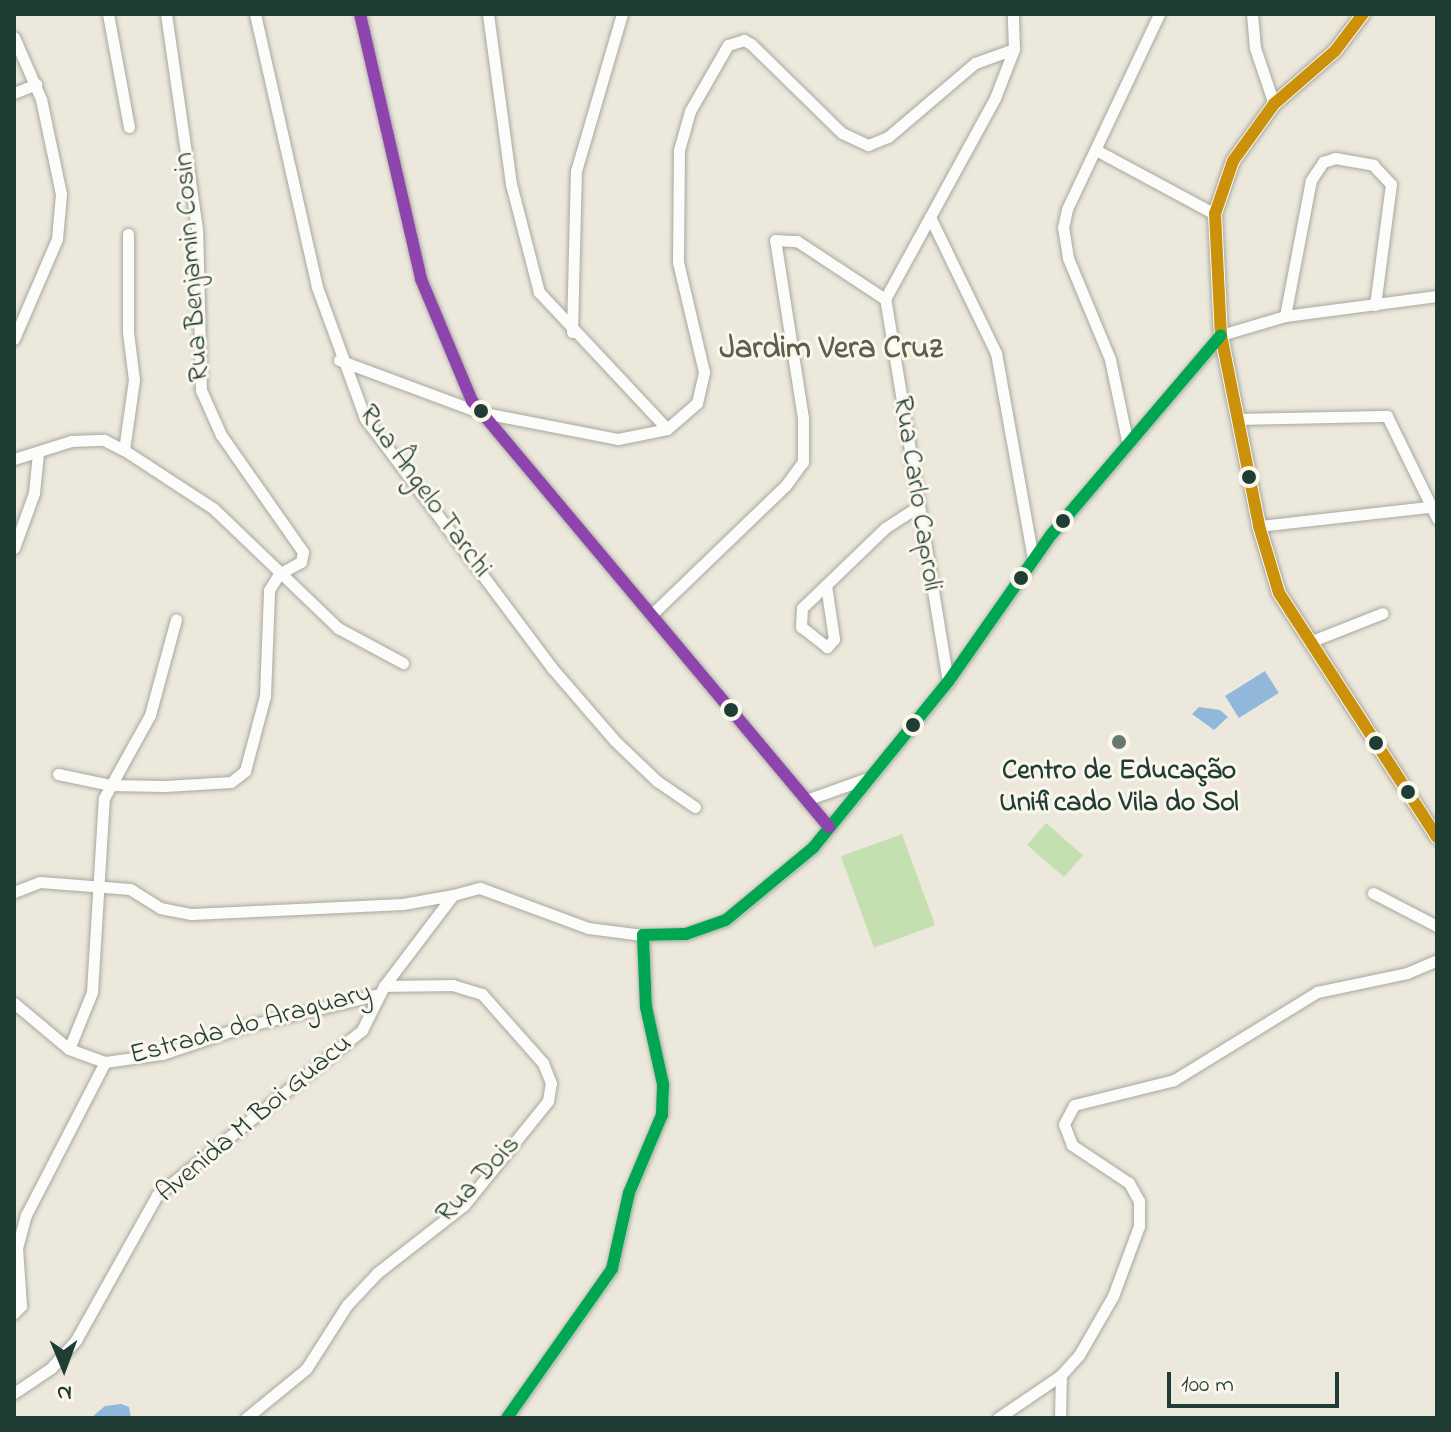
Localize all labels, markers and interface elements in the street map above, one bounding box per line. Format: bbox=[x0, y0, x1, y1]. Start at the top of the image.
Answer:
street label: Rua Benjamin Cosin bbox=[168, 151, 218, 383]
district label: Jardim Vera Cruz bbox=[719, 331, 943, 369]
street label: Rua Carlo Caproli bbox=[884, 394, 948, 594]
street label: Rua Ângelo Tarchi bbox=[350, 399, 498, 585]
unlabelled marker bbox=[473, 403, 489, 419]
unlabelled marker bbox=[1241, 469, 1257, 485]
unlabelled marker bbox=[1055, 513, 1071, 529]
unlabelled marker bbox=[1013, 570, 1029, 586]
unlabelled marker bbox=[723, 702, 739, 718]
unlabelled marker bbox=[905, 717, 921, 733]
marker: Centro de Educação Unificado Vila do Sol bbox=[1110, 733, 1128, 751]
unlabelled marker bbox=[1368, 735, 1384, 751]
place label: Centro de Educação Unificado Vila do Sol bbox=[999, 755, 1239, 821]
unlabelled marker bbox=[1400, 784, 1416, 800]
street label: Estrada do Araguary bbox=[127, 977, 375, 1073]
street label: Avenida M Boi Guacu bbox=[151, 1028, 359, 1210]
street label: Rua Dois bbox=[430, 1129, 528, 1231]
north arrow bbox=[24, 1328, 104, 1408]
scale bar bbox=[1171, 1356, 1343, 1406]
text: 100 m bbox=[1181, 1368, 1234, 1403]
text: N bbox=[57, 1376, 72, 1408]

